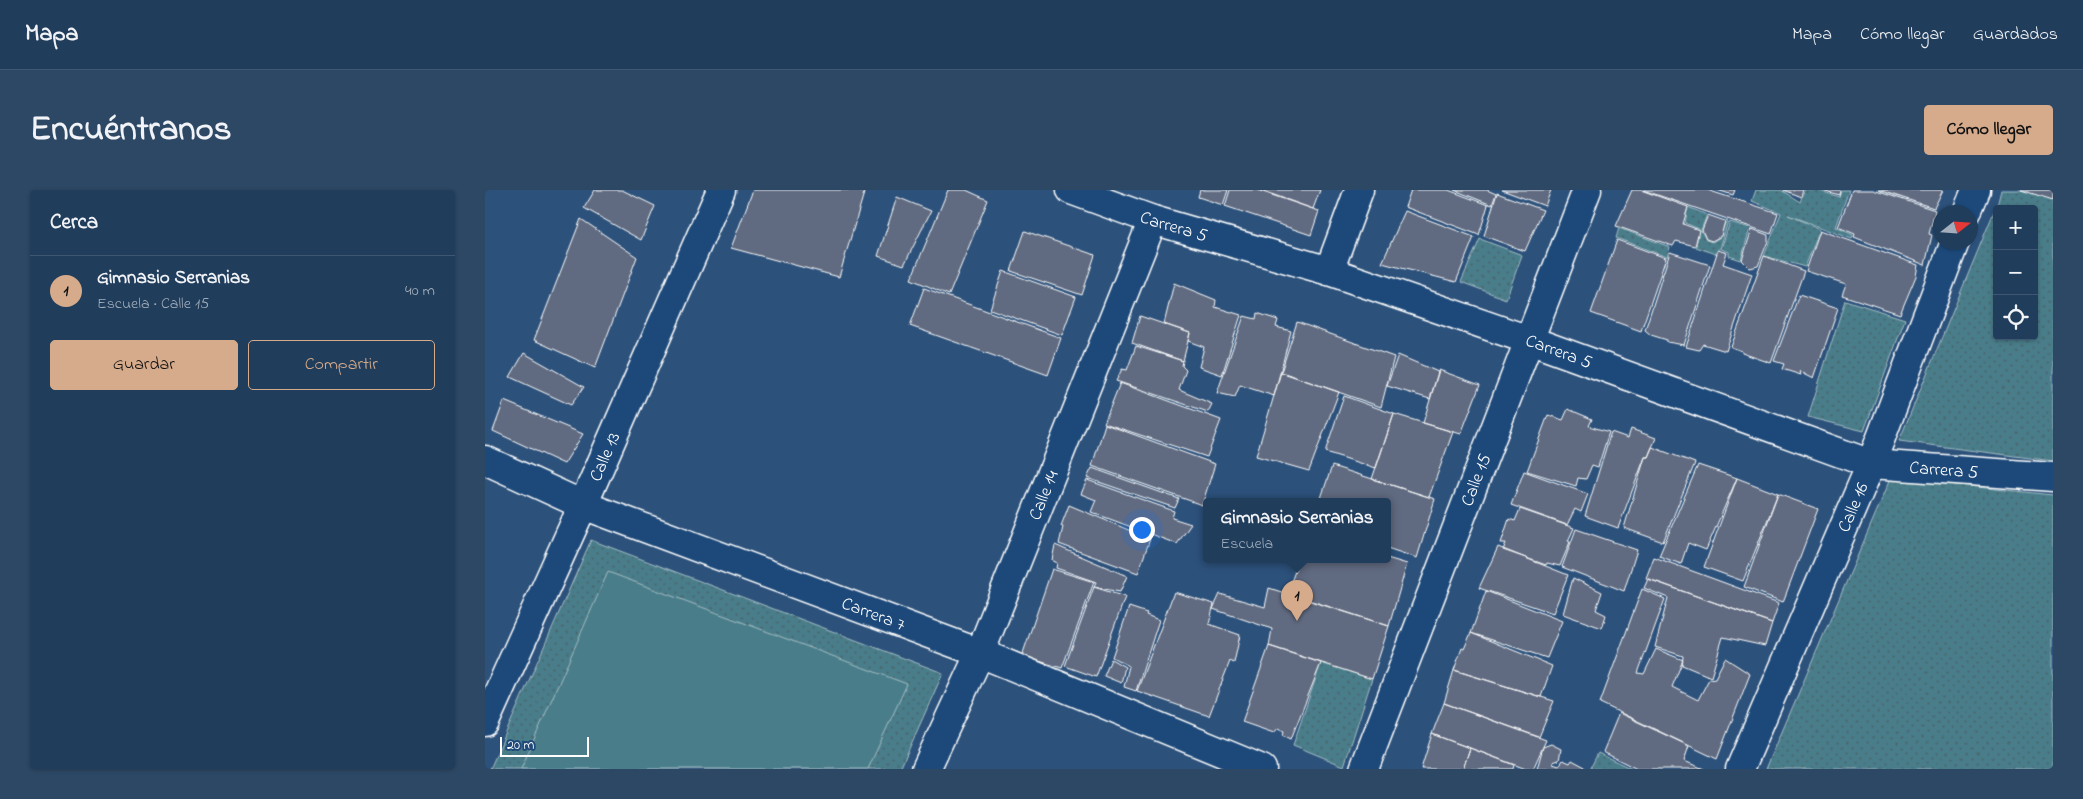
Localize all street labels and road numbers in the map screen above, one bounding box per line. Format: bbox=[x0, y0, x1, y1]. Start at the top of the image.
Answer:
street label: Carrera 5 bbox=[1136, 205, 1210, 250]
street label: Carrera 5 bbox=[1521, 329, 1595, 377]
street label: Calle 13 bbox=[584, 429, 628, 486]
street label: Calle 15 bbox=[1455, 450, 1499, 510]
street label: Carrera 5 bbox=[1908, 456, 1979, 487]
street label: Calle 14 bbox=[1023, 467, 1067, 525]
street label: Calle 16 bbox=[1832, 479, 1877, 537]
street label: Carrera 7 bbox=[837, 591, 909, 639]

